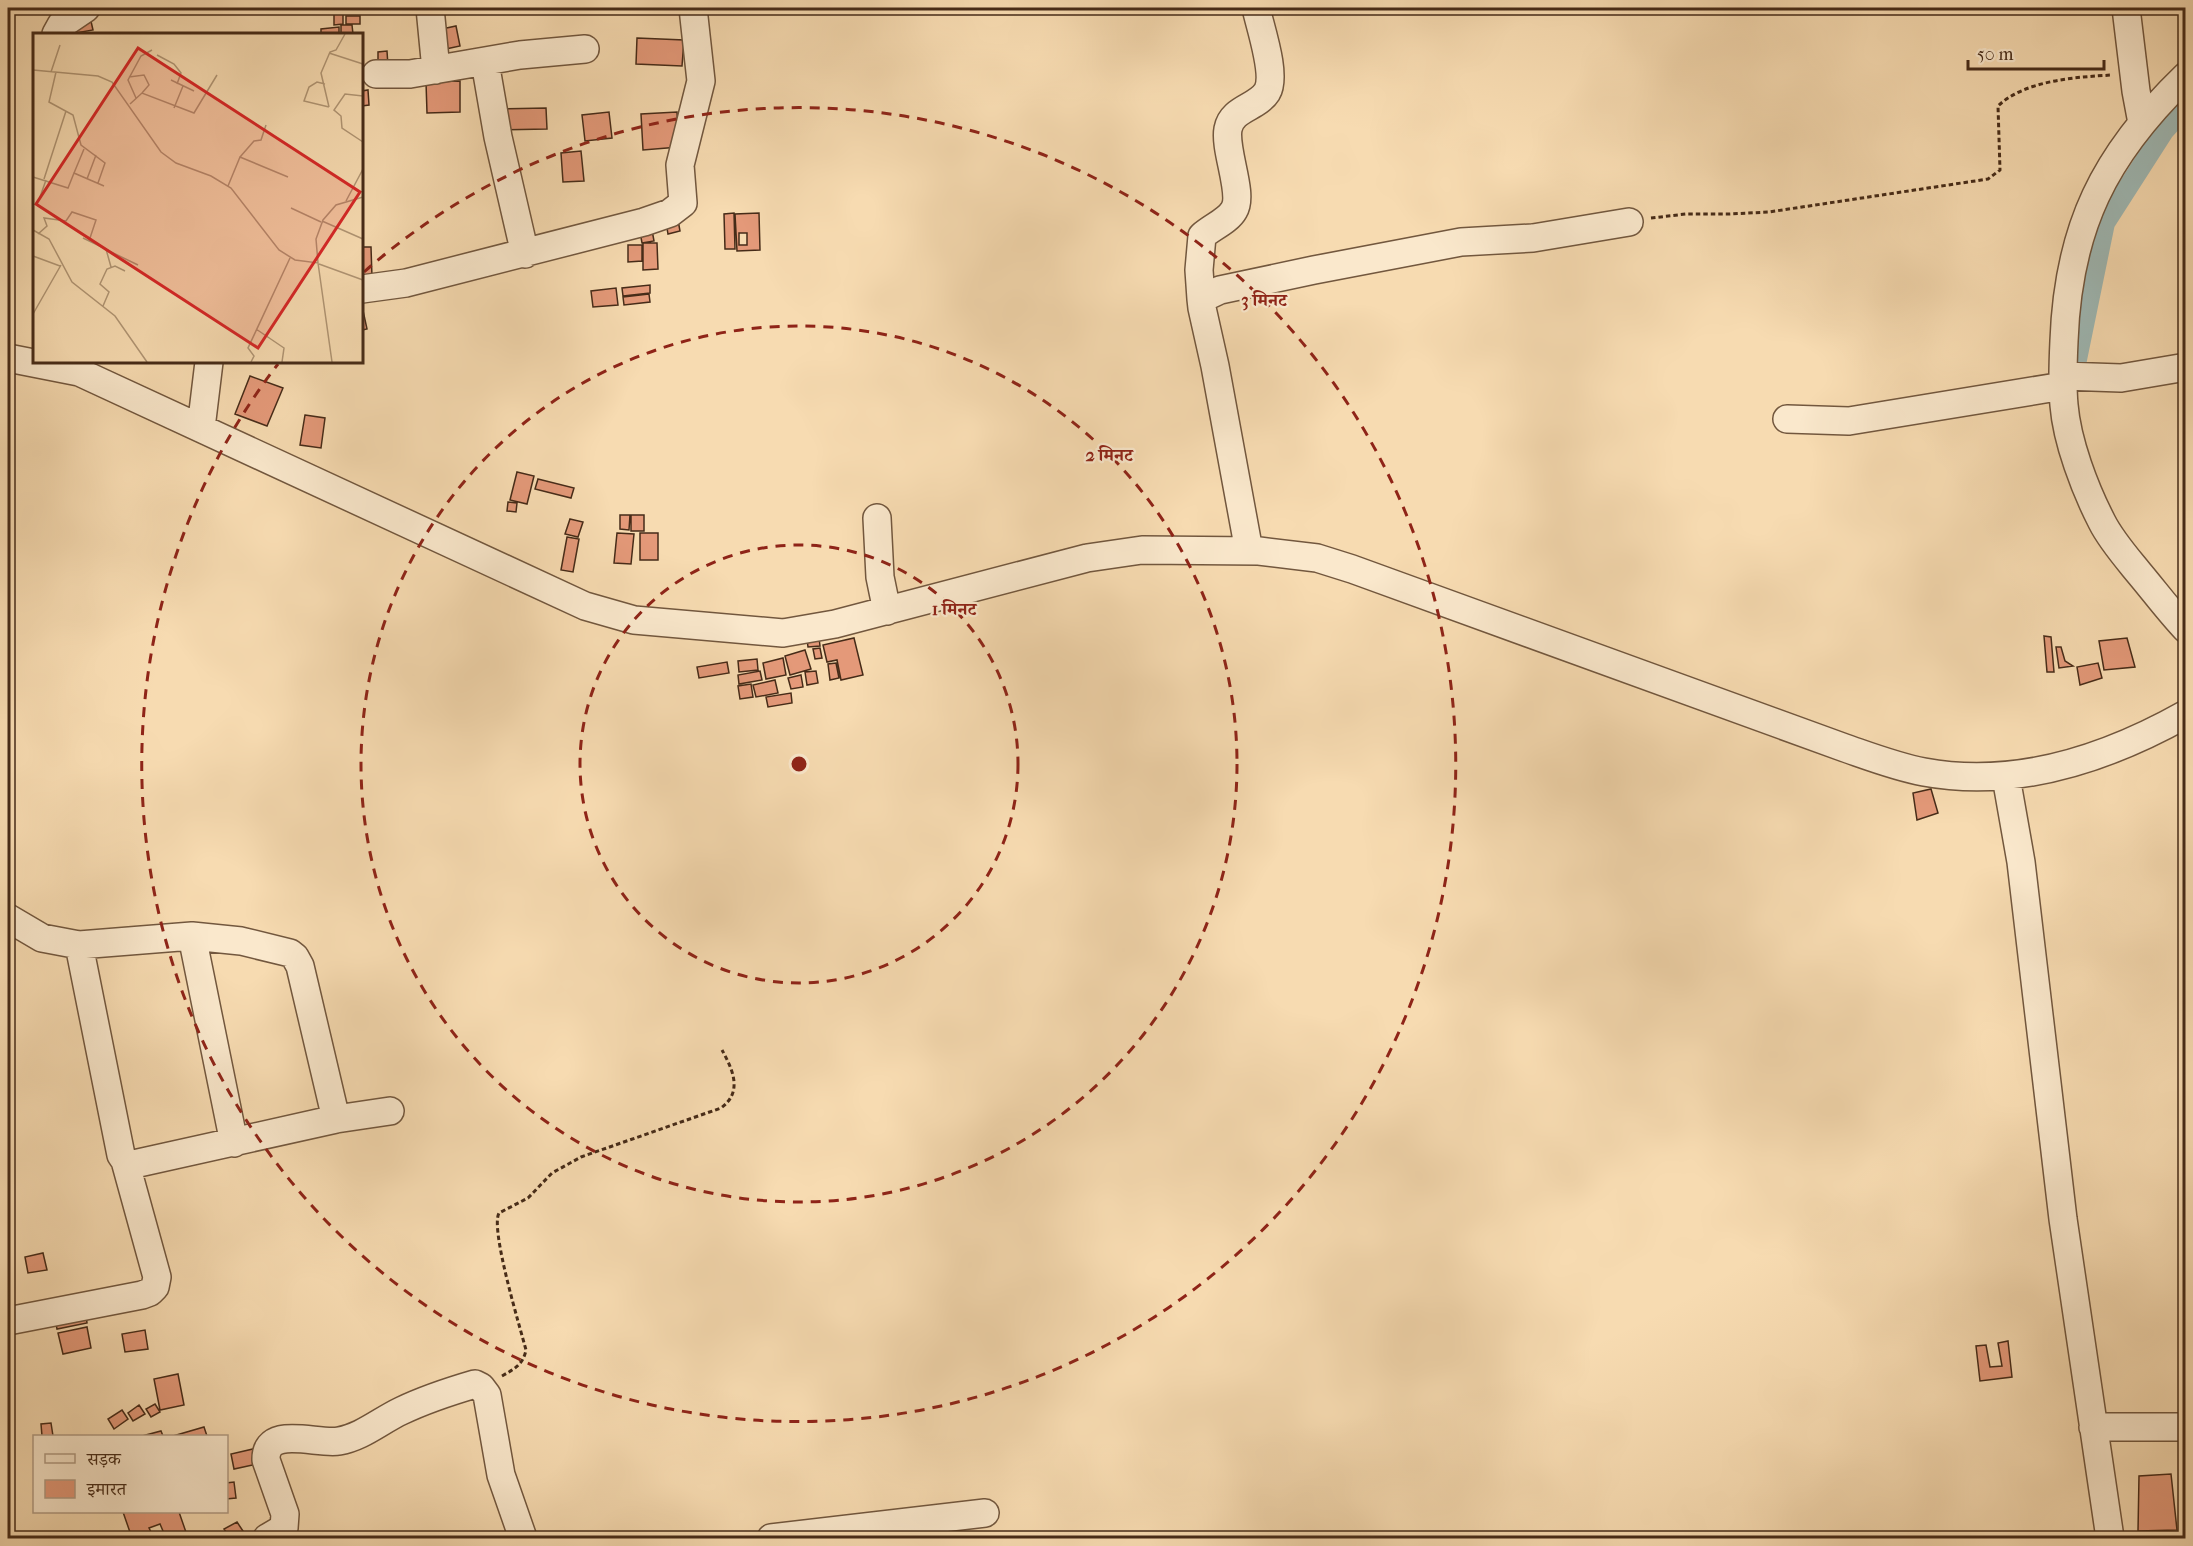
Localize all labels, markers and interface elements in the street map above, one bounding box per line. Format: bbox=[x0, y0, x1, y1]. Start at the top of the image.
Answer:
inset map bbox=[33, 33, 363, 363]
scale bar bbox=[1968, 33, 2104, 71]
text: 50 m bbox=[1977, 44, 2014, 65]
text: 3 मिनट bbox=[1241, 290, 1288, 311]
text: 2 मिनट bbox=[1085, 445, 1134, 466]
text: 1 मिनट bbox=[932, 599, 977, 620]
centre of rings bbox=[789, 754, 809, 774]
legend bbox=[33, 1435, 228, 1513]
text: सड़क bbox=[86, 1449, 122, 1470]
text: इमारत bbox=[86, 1479, 127, 1500]

